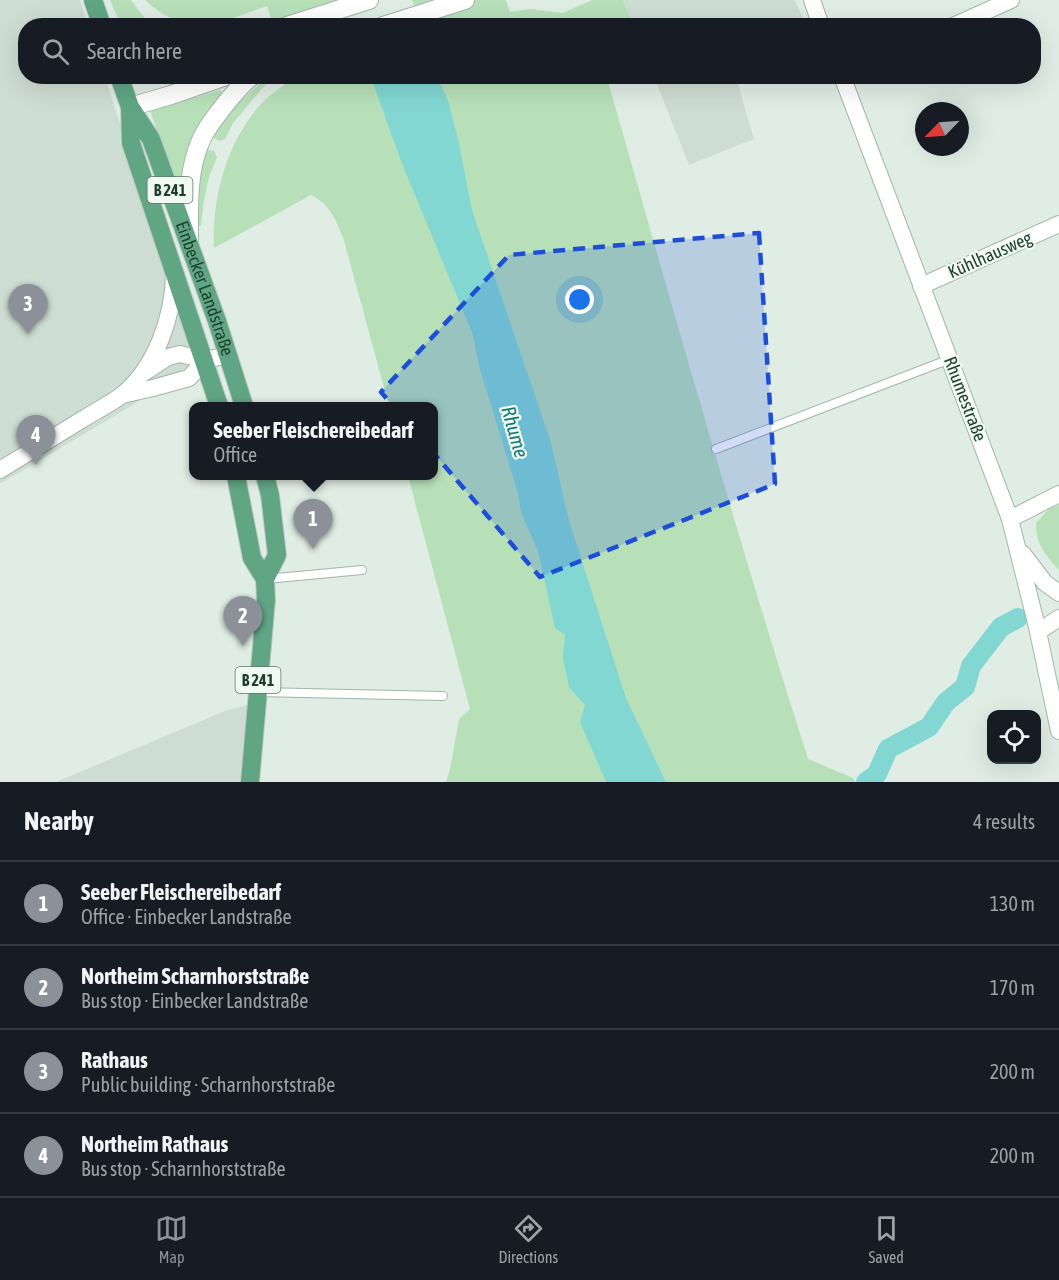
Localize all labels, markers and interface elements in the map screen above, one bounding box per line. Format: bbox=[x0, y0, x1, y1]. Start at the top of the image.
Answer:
search box bbox=[18, 18, 1041, 84]
icon: search bbox=[39, 35, 72, 68]
text: Search here bbox=[87, 38, 182, 64]
north arrow bbox=[915, 102, 969, 156]
road number: B 241 bbox=[148, 177, 192, 203]
street label: Einbecker Landstraße bbox=[172, 218, 238, 358]
street label: Kühlhausweg bbox=[945, 227, 1035, 282]
pin: 3 bbox=[9, 284, 48, 334]
your location bbox=[565, 285, 594, 314]
street label: Rhumestraße bbox=[940, 353, 991, 444]
popup bbox=[189, 402, 438, 480]
water label: Rhume bbox=[497, 403, 534, 460]
pin: 4 bbox=[16, 416, 56, 465]
text: Seeber Fleischereibedarf bbox=[214, 417, 413, 443]
text: Office bbox=[214, 443, 257, 466]
pin: 1 bbox=[294, 500, 332, 549]
pin: 2 bbox=[224, 596, 262, 646]
road number: B 241 bbox=[236, 667, 280, 693]
map controls bbox=[987, 710, 1041, 764]
button: locate bbox=[987, 710, 1041, 764]
text: Nearby bbox=[24, 806, 94, 836]
text: 4 results bbox=[973, 810, 1035, 833]
text: Seeber Fleischereibedarf bbox=[81, 879, 281, 905]
text: 1 bbox=[39, 892, 48, 915]
text: 130 m bbox=[990, 892, 1035, 915]
text: Office · Einbecker Landstraße bbox=[81, 905, 291, 928]
text: Northeim Scharnhorststraße bbox=[81, 963, 309, 989]
text: 2 bbox=[39, 976, 48, 999]
text: 170 m bbox=[990, 976, 1035, 999]
text: Bus stop · Einbecker Landstraße bbox=[81, 989, 308, 1012]
text: Rathaus bbox=[81, 1047, 148, 1073]
text: 3 bbox=[39, 1060, 48, 1083]
text: 200 m bbox=[990, 1060, 1035, 1083]
text: Public building · Scharnhorststraße bbox=[81, 1073, 335, 1096]
text: Northeim Rathaus bbox=[81, 1131, 228, 1157]
text: 4 bbox=[39, 1144, 48, 1167]
text: 200 m bbox=[990, 1144, 1035, 1167]
text: Bus stop · Scharnhorststraße bbox=[81, 1157, 286, 1180]
tab: Map bbox=[155, 1212, 188, 1266]
tab: Directions bbox=[498, 1212, 558, 1266]
tab: Saved bbox=[868, 1212, 904, 1266]

